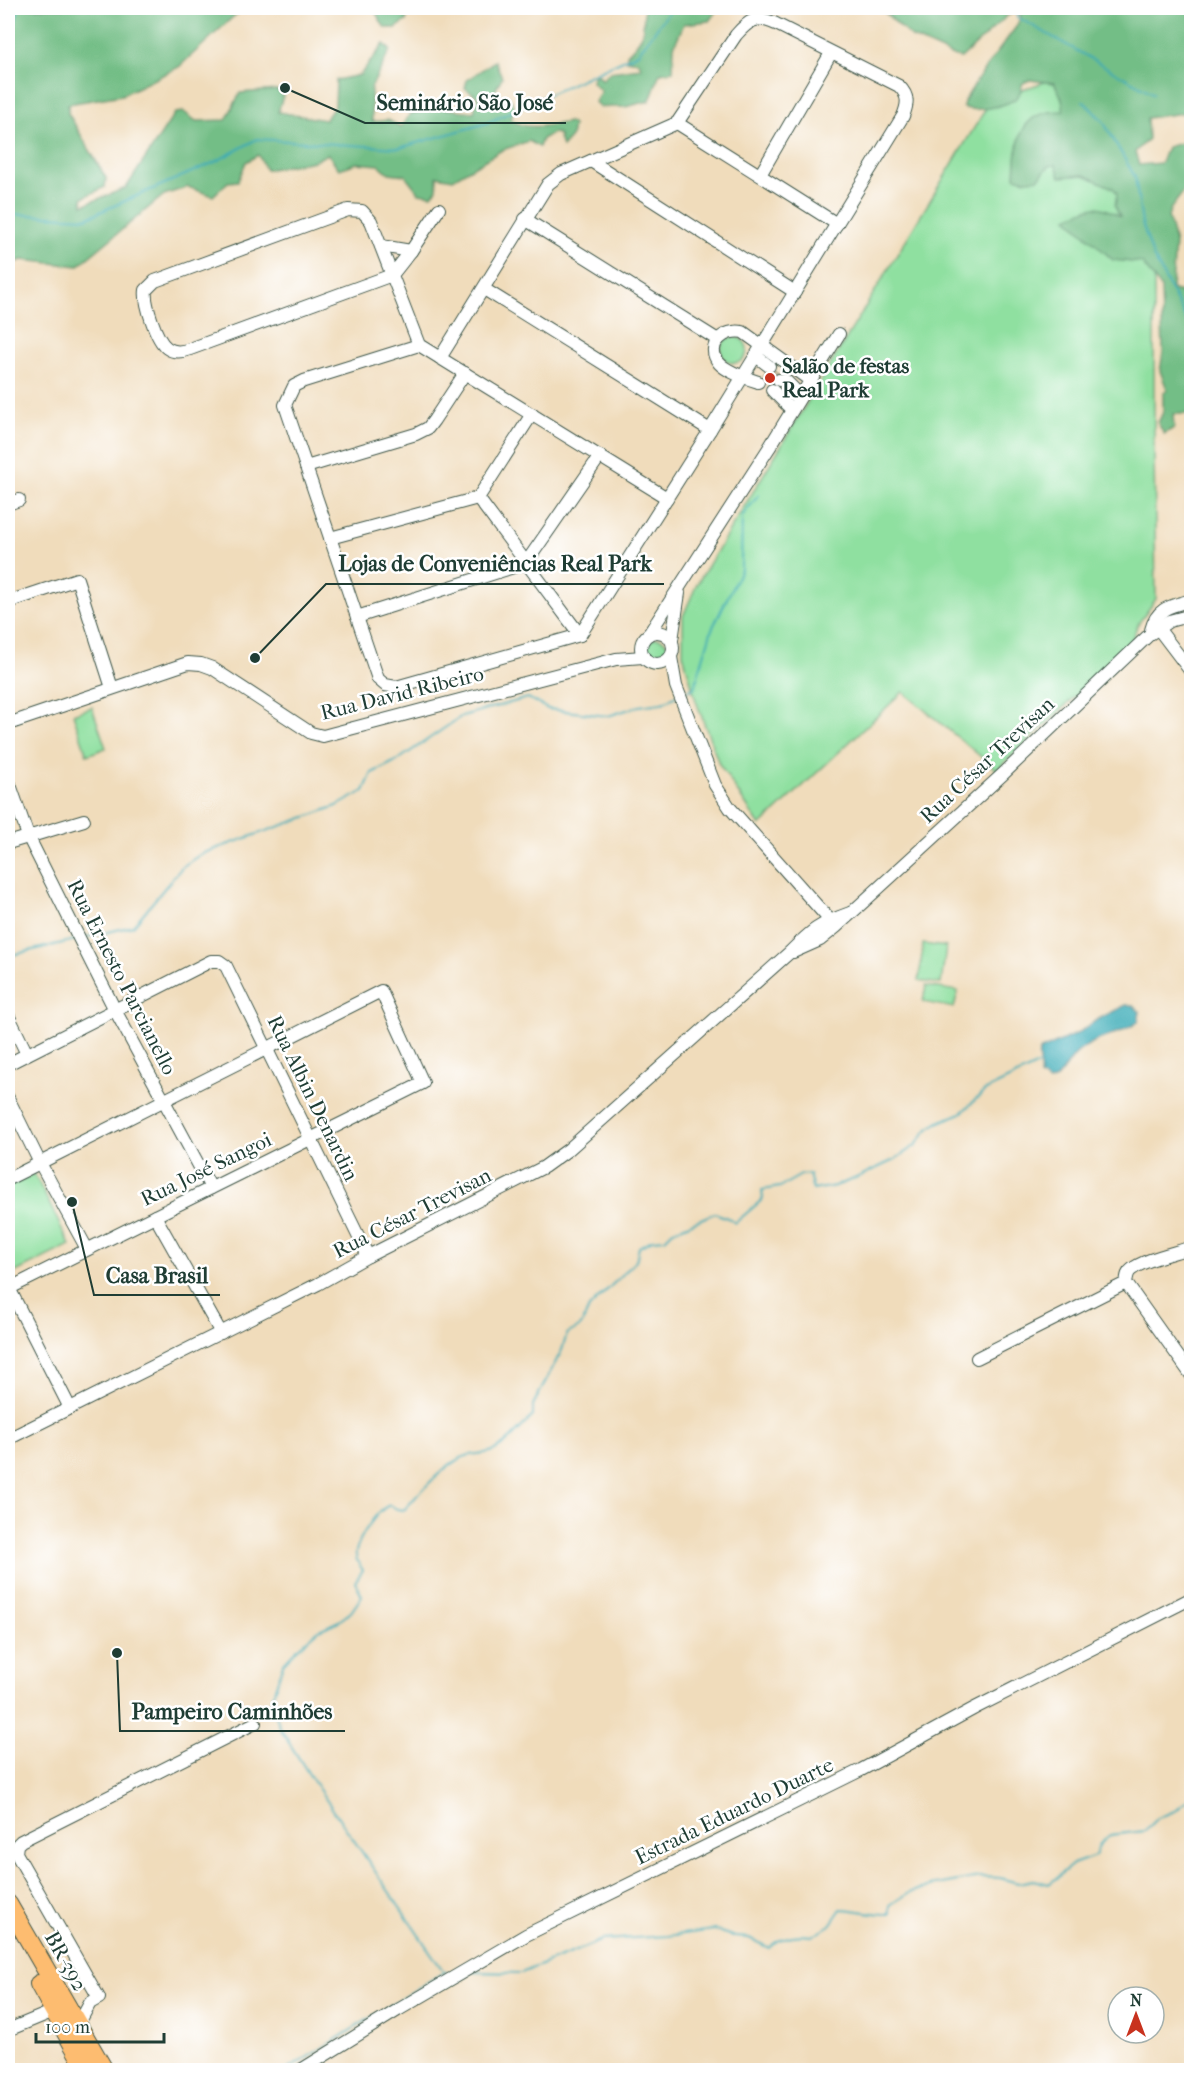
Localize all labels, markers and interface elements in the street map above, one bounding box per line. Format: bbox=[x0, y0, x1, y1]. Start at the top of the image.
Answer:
callout: Seminário São José bbox=[365, 83, 566, 123]
text: Seminário São José bbox=[377, 90, 554, 116]
place label: Salão de festas Real Park bbox=[782, 354, 910, 402]
marker: Salão de festas Real Park bbox=[763, 371, 777, 385]
callout: Lojas de Conveniências Real Park bbox=[326, 544, 664, 584]
text: Lojas de Conveniências Real Park bbox=[338, 551, 652, 577]
street label: Rua David Ribeiro bbox=[318, 661, 486, 725]
street label: Rua César Trevisan bbox=[915, 692, 1059, 828]
street label: Rua Ernesto Parcianello bbox=[62, 875, 182, 1079]
street label: Rua Albin Denardin bbox=[263, 1011, 363, 1185]
street label: Rua José Sangoi bbox=[137, 1127, 275, 1211]
street label: Rua César Trevisan bbox=[329, 1163, 495, 1263]
callout: Casa Brasil bbox=[94, 1255, 220, 1295]
text: Casa Brasil bbox=[106, 1263, 209, 1289]
callout: Pampeiro Caminhões bbox=[120, 1691, 345, 1731]
text: Pampeiro Caminhões bbox=[132, 1699, 332, 1725]
street label: Estrada Eduardo Duarte bbox=[631, 1752, 837, 1870]
street label: BR-392 bbox=[40, 1927, 92, 1995]
north arrow bbox=[1106, 1985, 1166, 2045]
text: N bbox=[1130, 1991, 1143, 2010]
scale bar bbox=[36, 2006, 164, 2044]
text: 100 m bbox=[45, 2017, 90, 2038]

